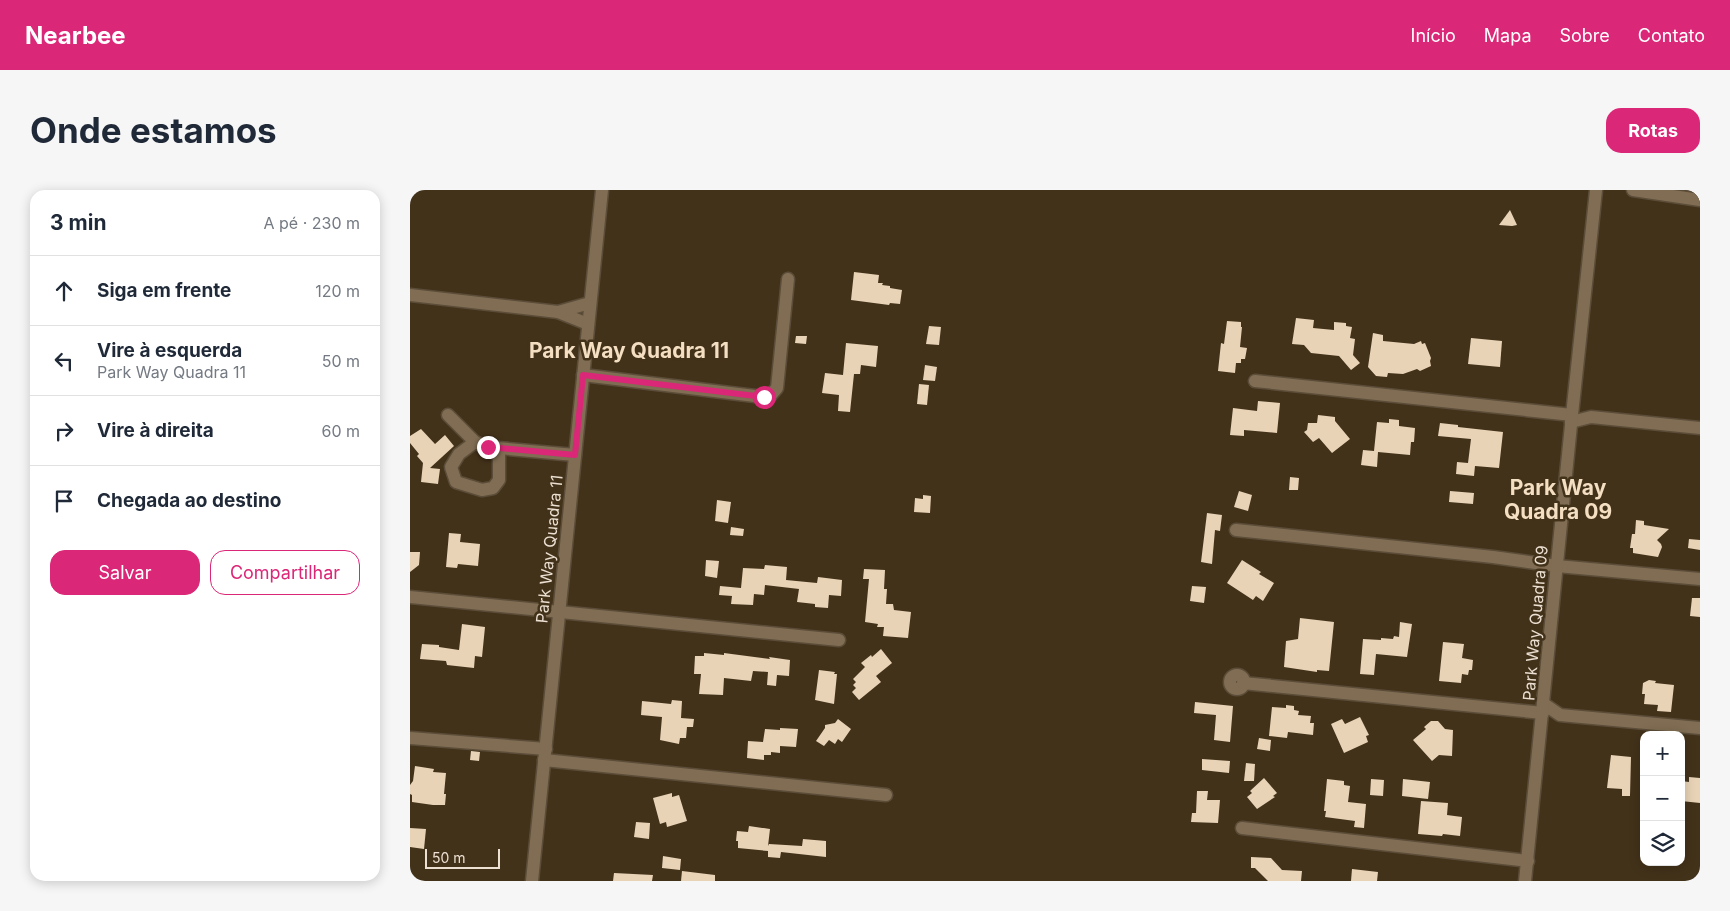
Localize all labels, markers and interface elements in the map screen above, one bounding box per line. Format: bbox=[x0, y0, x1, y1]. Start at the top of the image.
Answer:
text: Nearbee bbox=[25, 21, 126, 50]
text: Início bbox=[1411, 25, 1456, 46]
text: Mapa bbox=[1484, 25, 1531, 46]
text: Sobre bbox=[1559, 25, 1610, 46]
text: Contato bbox=[1638, 25, 1705, 46]
button: Rotas bbox=[1606, 108, 1700, 153]
text: Onde estamos bbox=[30, 109, 277, 151]
text: 3 min bbox=[50, 210, 106, 235]
text: A pé · 230 m bbox=[263, 213, 360, 233]
icon: ahead bbox=[50, 277, 78, 305]
text: Siga em frente bbox=[97, 279, 231, 302]
text: 120 m bbox=[315, 281, 360, 301]
district label: Park Way Quadra 11 bbox=[529, 338, 729, 363]
text: Vire à esquerda bbox=[97, 339, 242, 362]
icon: left bbox=[50, 347, 78, 375]
text: 50 m bbox=[322, 351, 360, 371]
text: Park Way Quadra 11 bbox=[97, 362, 246, 382]
route start bbox=[753, 386, 776, 409]
icon: right bbox=[50, 417, 78, 445]
text: Vire à direita bbox=[97, 419, 214, 442]
text: 60 m bbox=[321, 421, 360, 441]
route end bbox=[477, 436, 500, 459]
street label: Park Way Quadra 11 bbox=[531, 474, 567, 624]
district label: Park Way Quadra 09 bbox=[1504, 475, 1612, 524]
icon: arrive bbox=[50, 487, 78, 515]
text: Chegada ao destino bbox=[97, 489, 281, 512]
street label: Park Way Quadra 09 bbox=[1518, 544, 1552, 702]
button: Salvar bbox=[50, 550, 200, 595]
button: Compartilhar bbox=[210, 550, 360, 595]
map controls bbox=[1640, 731, 1685, 866]
button: + bbox=[1640, 731, 1685, 776]
button: − bbox=[1640, 776, 1685, 821]
button: layers bbox=[1640, 821, 1685, 866]
scale bar bbox=[425, 846, 500, 869]
text: 50 m bbox=[432, 849, 466, 866]

